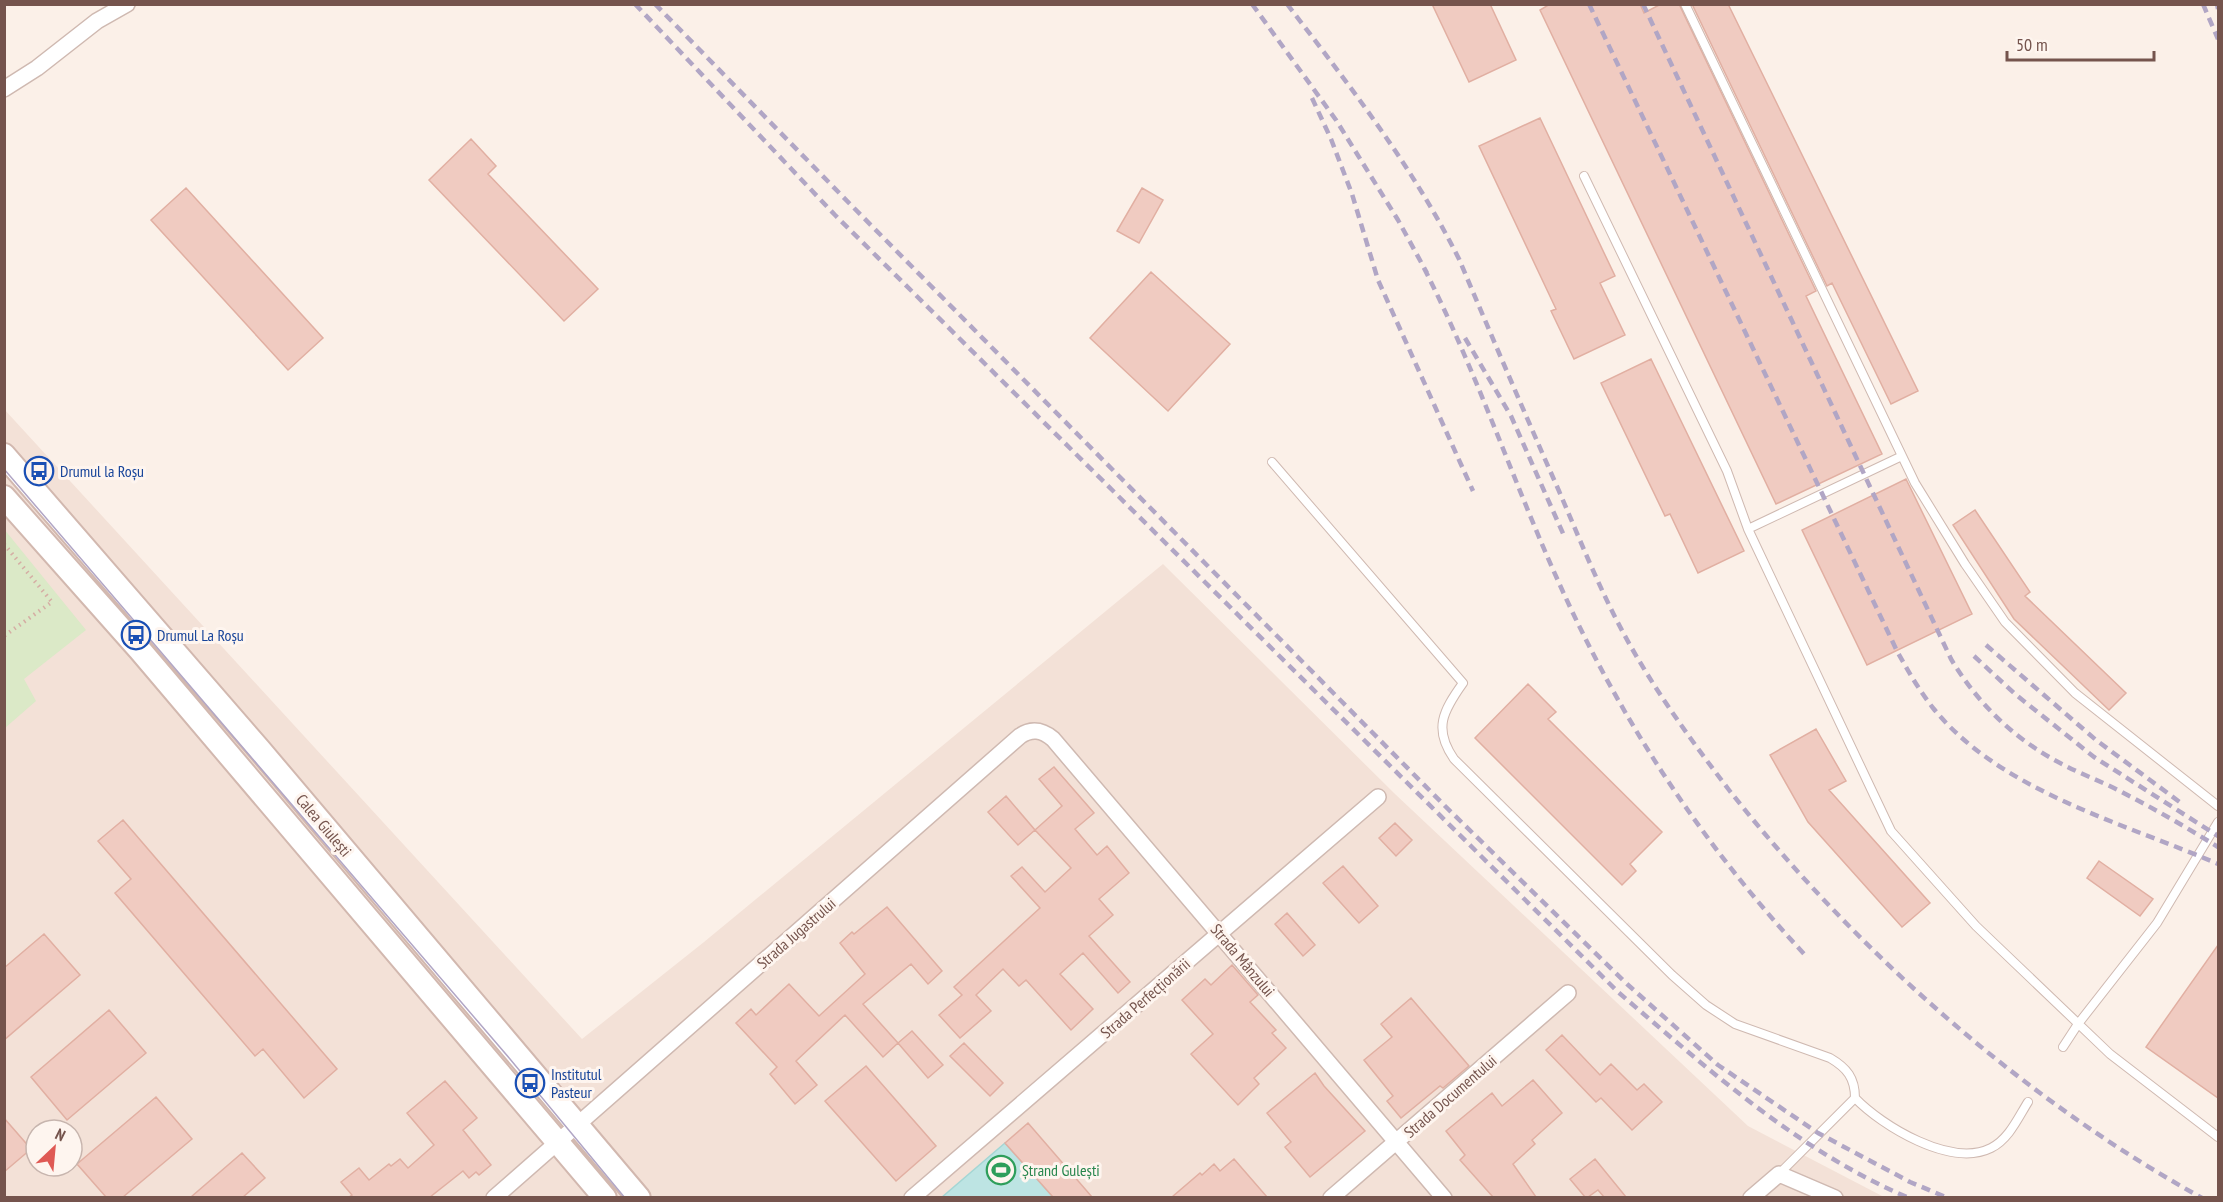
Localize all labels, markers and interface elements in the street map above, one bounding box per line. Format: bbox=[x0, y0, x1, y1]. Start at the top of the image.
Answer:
scale bar bbox=[2007, 24, 2154, 62]
text: 50 m bbox=[2016, 33, 2048, 56]
bus stop icon: Drumul la Roșu bbox=[23, 455, 55, 487]
place label: Drumul la Roșu bbox=[60, 461, 144, 481]
bus stop icon: Drumul La Roșu bbox=[120, 619, 152, 651]
place label: Drumul La Roșu bbox=[157, 625, 244, 645]
street label: Calea Giulești bbox=[292, 790, 356, 860]
street label: Strada Jugastrului bbox=[752, 893, 840, 973]
street label: Strada Mânzului bbox=[1207, 919, 1279, 1001]
street label: Strada Perfecționării bbox=[1096, 954, 1194, 1042]
street label: Strada Documentului bbox=[1400, 1050, 1500, 1142]
place label: Institutul Pasteur bbox=[551, 1064, 602, 1102]
bus stop icon: Institutul Pasteur bbox=[514, 1067, 546, 1099]
north arrow bbox=[24, 1118, 84, 1178]
text: N bbox=[52, 1124, 69, 1145]
sports icon: Ștrand Gulești bbox=[985, 1154, 1017, 1186]
place label: Ștrand Gulești bbox=[1022, 1160, 1100, 1180]

